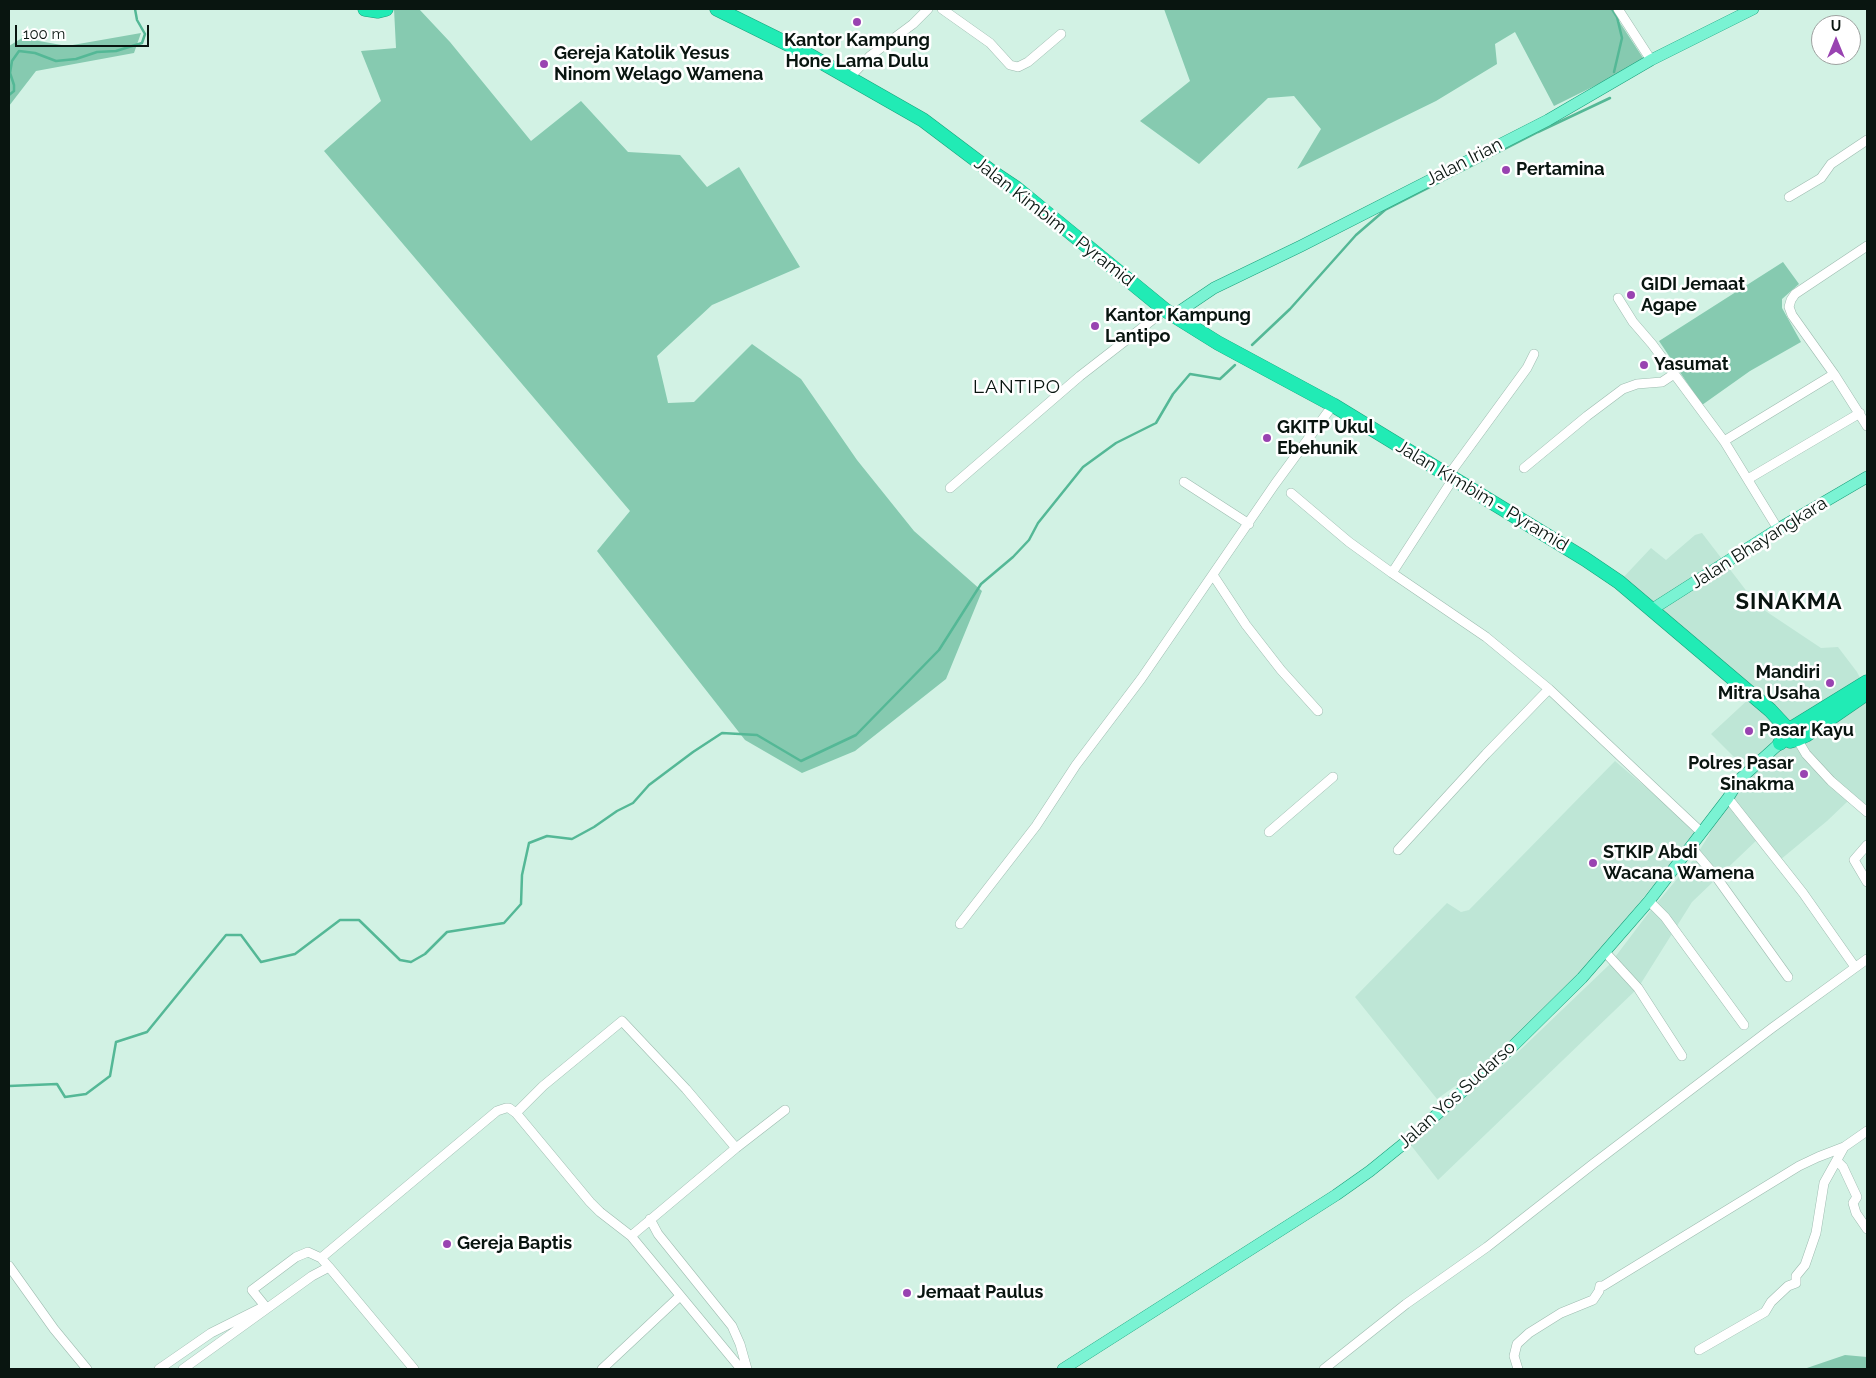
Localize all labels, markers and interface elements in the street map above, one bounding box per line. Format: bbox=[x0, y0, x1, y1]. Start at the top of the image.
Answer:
scale bar bbox=[18, 15, 151, 47]
north arrow bbox=[1811, 15, 1861, 65]
marker: Kantor Kampung Hone Lama Dulu bbox=[851, 16, 863, 28]
text: U bbox=[1831, 18, 1841, 34]
text: 100 m bbox=[23, 25, 65, 43]
place label: Kantor Kampung Hone Lama Dulu bbox=[784, 30, 930, 72]
place label: Gereja Katolik Yesus Ninom Welago Wamena bbox=[554, 43, 763, 86]
marker: Gereja Katolik Yesus Ninom Welago Wamena bbox=[538, 58, 550, 70]
street label: Jalan Irian bbox=[1422, 134, 1506, 190]
street label: Jalan Kimbim - Pyramid bbox=[970, 153, 1138, 291]
place label: Pertamina bbox=[1516, 159, 1605, 181]
marker: Pertamina bbox=[1500, 164, 1512, 176]
place label: GIDI Jemaat Agape bbox=[1641, 274, 1745, 316]
marker: GIDI Jemaat Agape bbox=[1625, 289, 1637, 301]
place label: Kantor Kampung Lantipo bbox=[1105, 305, 1251, 348]
marker: Kantor Kampung Lantipo bbox=[1089, 320, 1101, 332]
place label: Yasumat bbox=[1654, 354, 1729, 376]
marker: Yasumat bbox=[1638, 359, 1650, 371]
district label: LANTIPO bbox=[972, 376, 1062, 398]
place label: GKITP Ukul Ebehunik bbox=[1277, 417, 1374, 459]
marker: GKITP Ukul Ebehunik bbox=[1261, 432, 1273, 444]
street label: Jalan Kimbim - Pyramid bbox=[1392, 436, 1572, 556]
street label: Jalan Bhayangkara bbox=[1687, 492, 1831, 594]
district label: SINAKMA bbox=[1735, 589, 1843, 615]
place label: Mandiri Mitra Usaha bbox=[1718, 662, 1820, 704]
marker: Mandiri Mitra Usaha bbox=[1824, 677, 1836, 689]
place label: Pasar Kayu bbox=[1759, 720, 1854, 742]
marker: Pasar Kayu bbox=[1743, 725, 1755, 737]
place label: Polres Pasar Sinakma bbox=[1688, 753, 1794, 796]
marker: Polres Pasar Sinakma bbox=[1798, 768, 1810, 780]
place label: STKIP Abdi Wacana Wamena bbox=[1603, 842, 1754, 884]
marker: STKIP Abdi Wacana Wamena bbox=[1587, 857, 1599, 869]
street label: Jalan Yos Sudarso bbox=[1394, 1037, 1520, 1153]
place label: Gereja Baptis bbox=[457, 1233, 572, 1255]
marker: Gereja Baptis bbox=[441, 1238, 453, 1250]
place label: Jemaat Paulus bbox=[917, 1282, 1043, 1304]
marker: Jemaat Paulus bbox=[901, 1287, 913, 1299]

